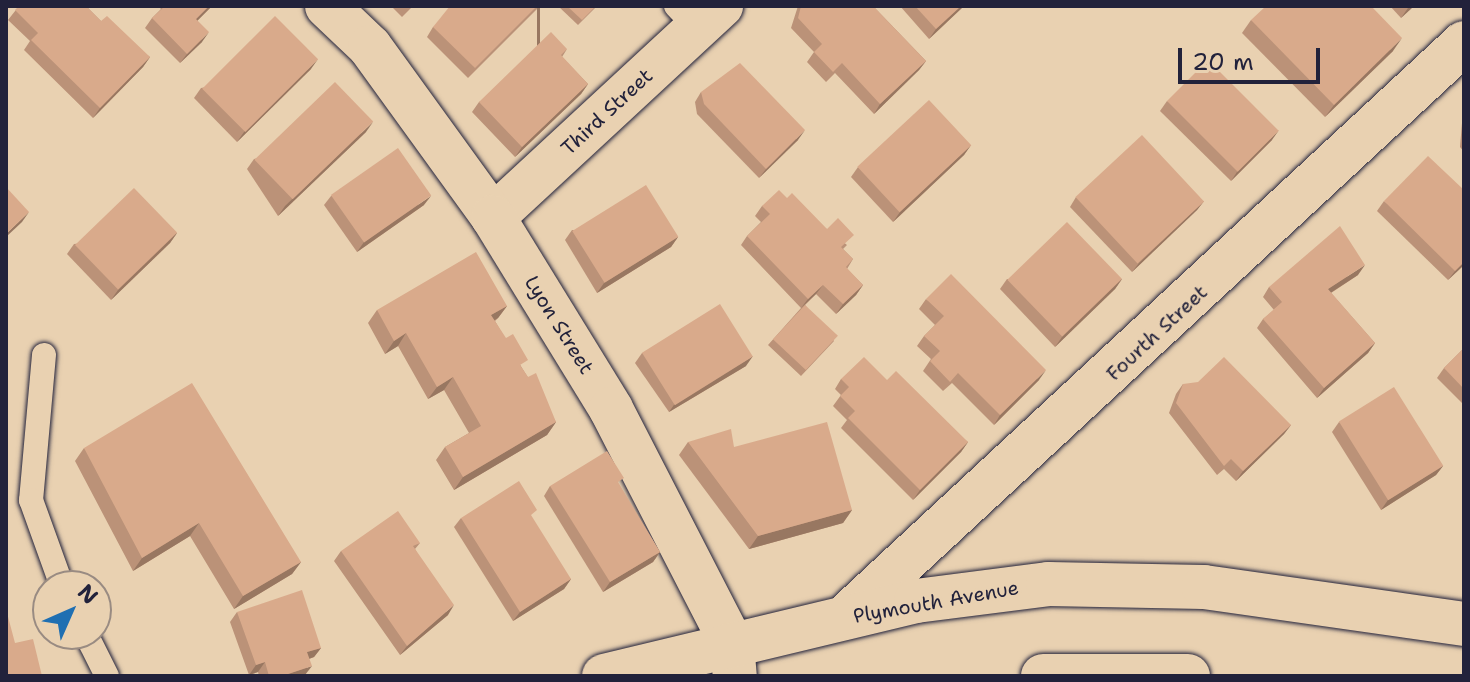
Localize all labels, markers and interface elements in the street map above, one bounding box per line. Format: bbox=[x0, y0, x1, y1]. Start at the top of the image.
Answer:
scale bar bbox=[1182, 32, 1324, 82]
text: 20 m bbox=[1192, 46, 1254, 78]
street label: Third Street bbox=[556, 64, 658, 160]
street label: Lyon Street bbox=[519, 271, 599, 379]
street label: Fourth Street bbox=[1102, 280, 1212, 386]
north arrow bbox=[32, 570, 112, 650]
street label: Plymouth Avenue bbox=[851, 576, 1021, 628]
text: N bbox=[71, 578, 104, 611]

